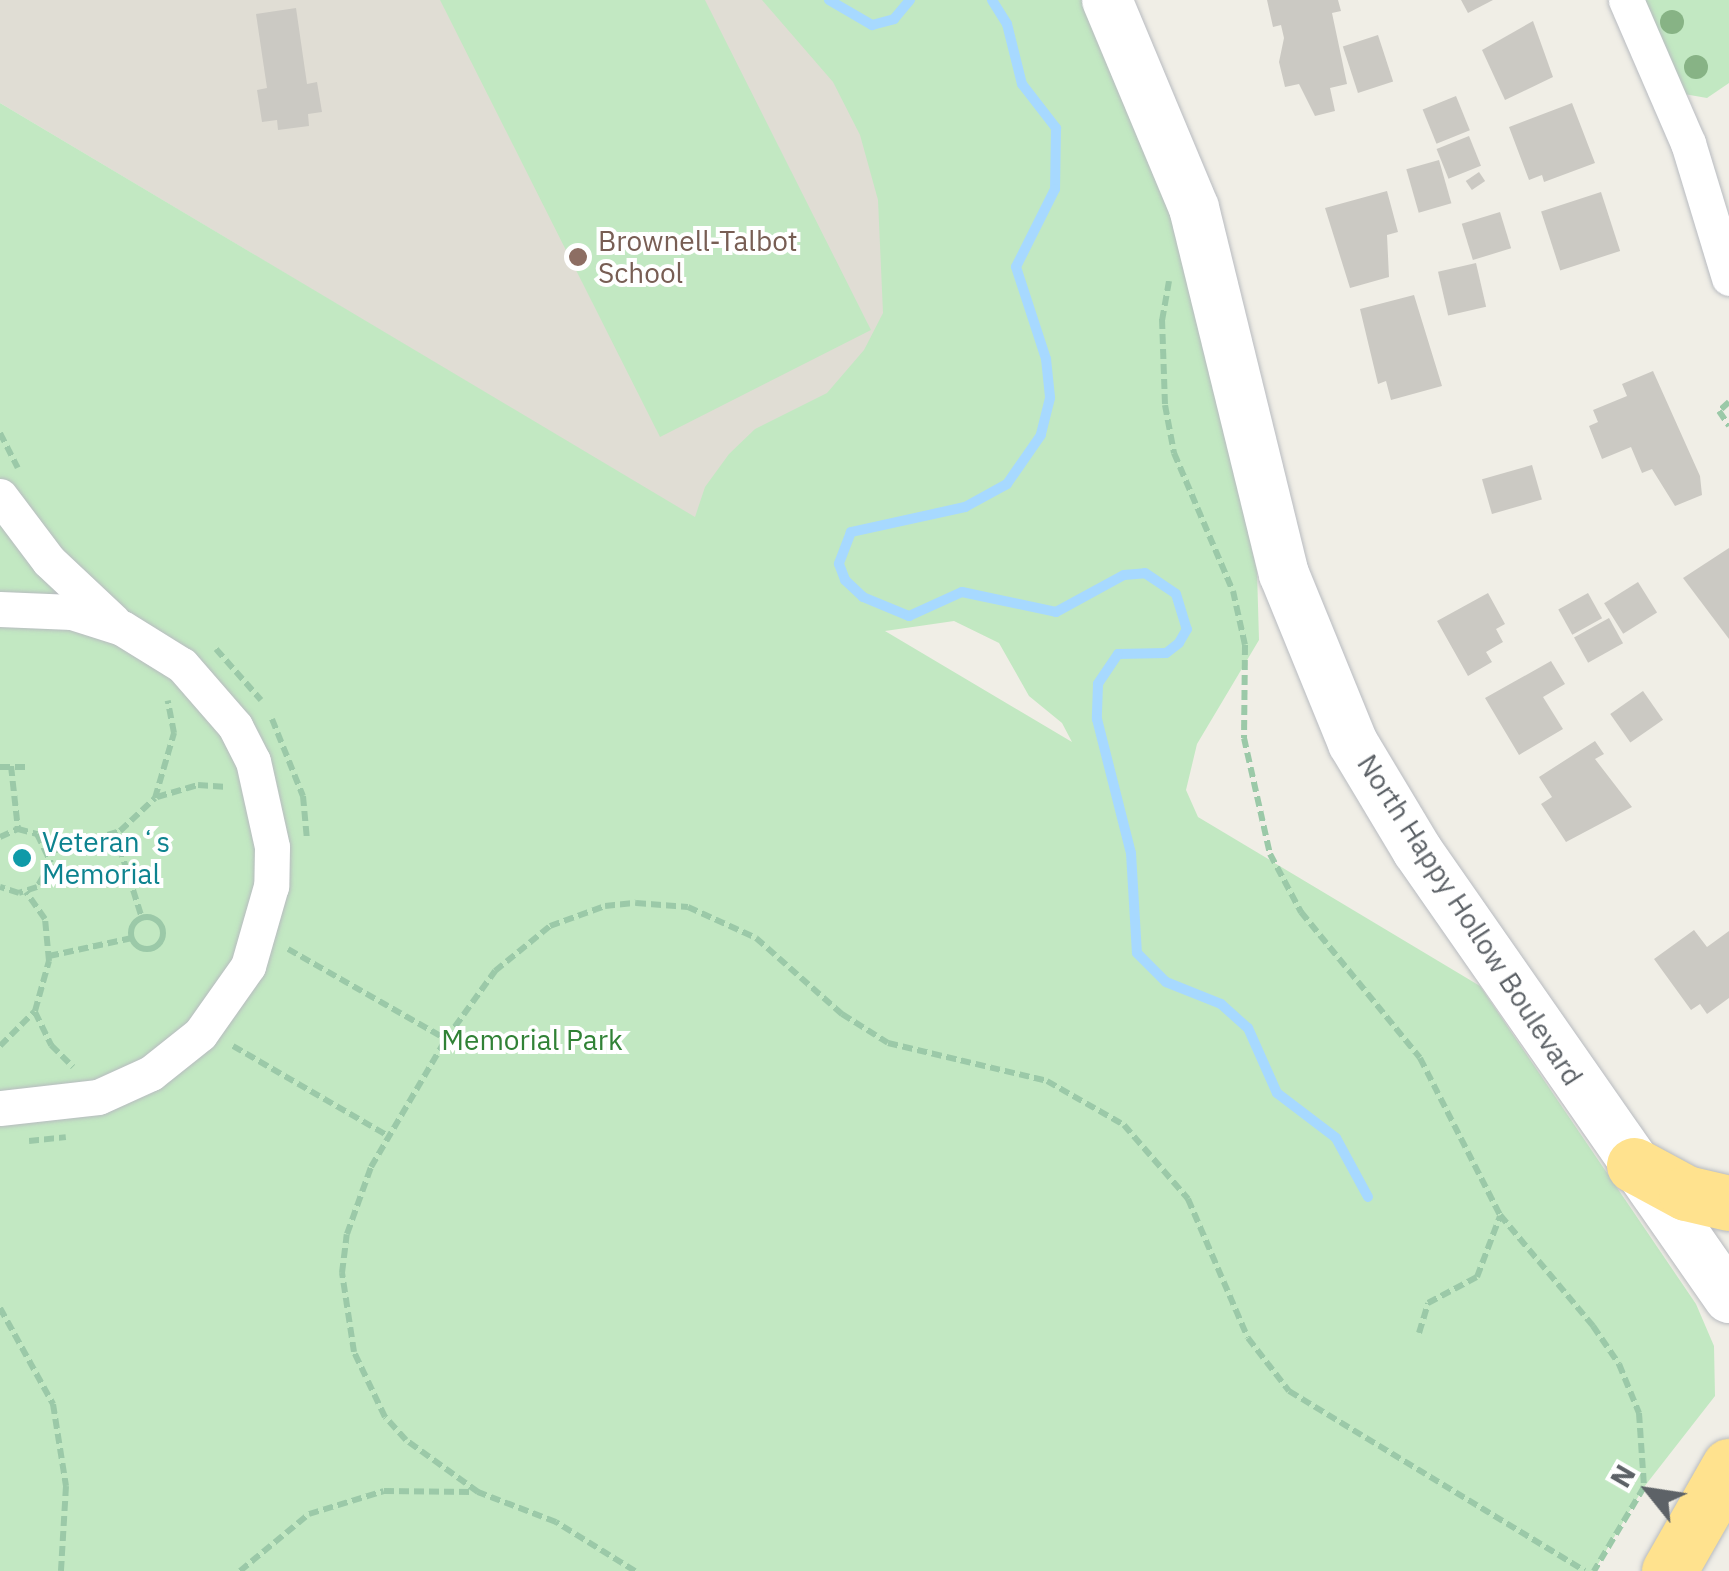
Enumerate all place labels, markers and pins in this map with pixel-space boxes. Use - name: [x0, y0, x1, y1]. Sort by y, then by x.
- place label: Brownell-Talbot School: [598, 224, 798, 290]
- marker: Brownell-Talbot School: [567, 246, 589, 268]
- place label: Veteranʻs Memorial: [42, 825, 170, 891]
- marker: Veteranʻs Memorial: [11, 847, 33, 869]

